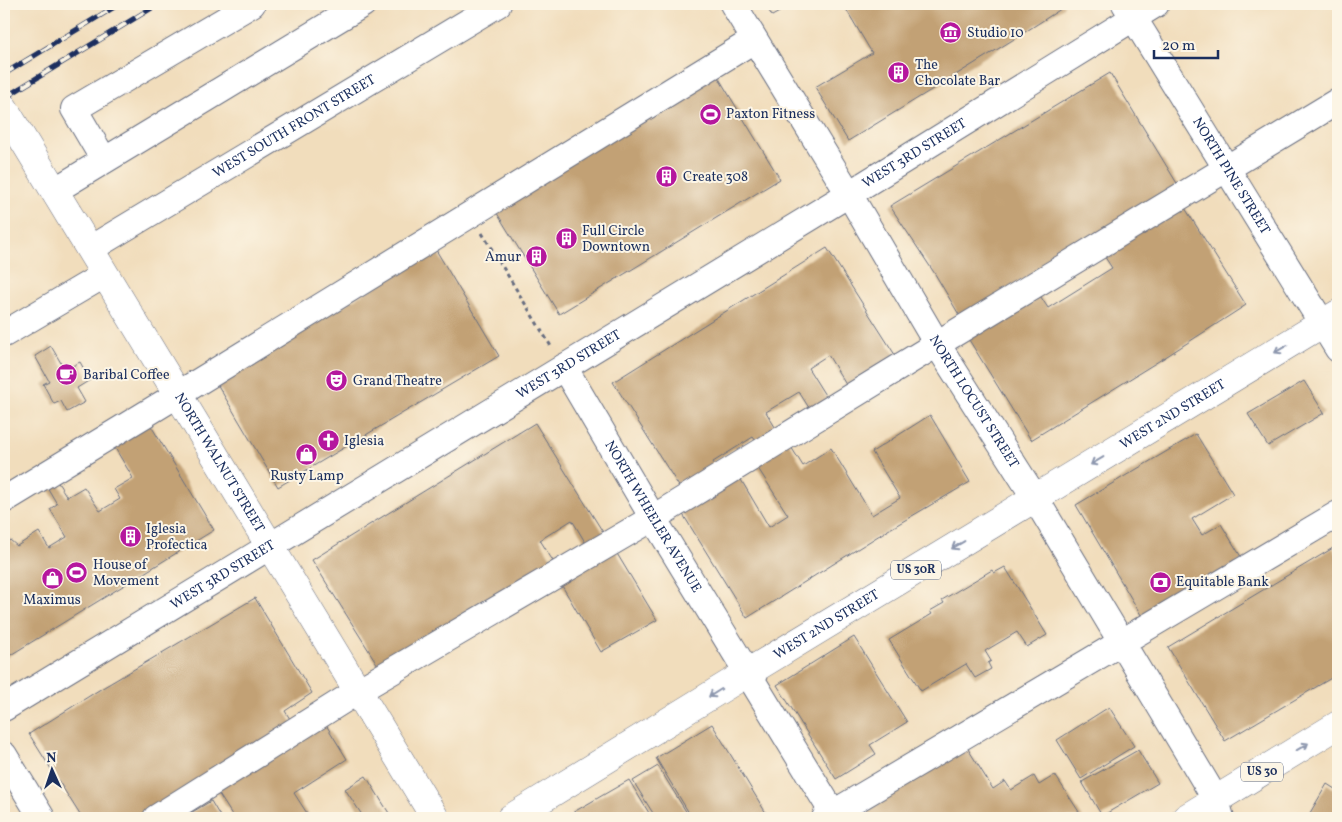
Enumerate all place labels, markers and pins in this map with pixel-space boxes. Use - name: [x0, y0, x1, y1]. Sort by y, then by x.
- museum icon: Studio 10: [939, 21, 963, 45]
- place label: Studio 10: [967, 24, 1024, 43]
- place label: The Chocolate Bar: [915, 56, 1000, 91]
- building icon: The Chocolate Bar: [887, 61, 911, 85]
- sports icon: Paxton Fitness: [698, 102, 722, 126]
- place label: Paxton Fitness: [726, 105, 815, 124]
- building icon: Create 308: [655, 165, 679, 189]
- place label: Create 308: [683, 168, 748, 187]
- place label: Full Circle Downtown: [582, 222, 650, 257]
- building icon: Full Circle Downtown: [554, 227, 578, 251]
- building icon: Amur: [525, 245, 549, 269]
- place label: Amur: [485, 248, 521, 267]
- cafe icon: Baribal Coffee: [55, 363, 79, 387]
- place label: Baribal Coffee: [83, 366, 170, 385]
- theatre icon: Grand Theatre: [325, 369, 349, 393]
- place label: Grand Theatre: [353, 372, 442, 391]
- church icon: Iglesia: [316, 429, 340, 453]
- place label: Iglesia: [344, 432, 384, 451]
- shop icon: Rusty Lamp: [295, 442, 319, 466]
- place label: Rusty Lamp: [270, 467, 344, 486]
- place label: Iglesia Profectica: [146, 520, 208, 555]
- building icon: Iglesia Profectica: [118, 525, 142, 549]
- place label: House of Movement: [93, 556, 159, 591]
- sports icon: House of Movement: [65, 561, 89, 585]
- shop icon: Maximus: [40, 566, 64, 590]
- bank icon: Equitable Bank: [1148, 570, 1172, 594]
- place label: Equitable Bank: [1176, 573, 1269, 592]
- place label: Maximus: [23, 591, 81, 610]

